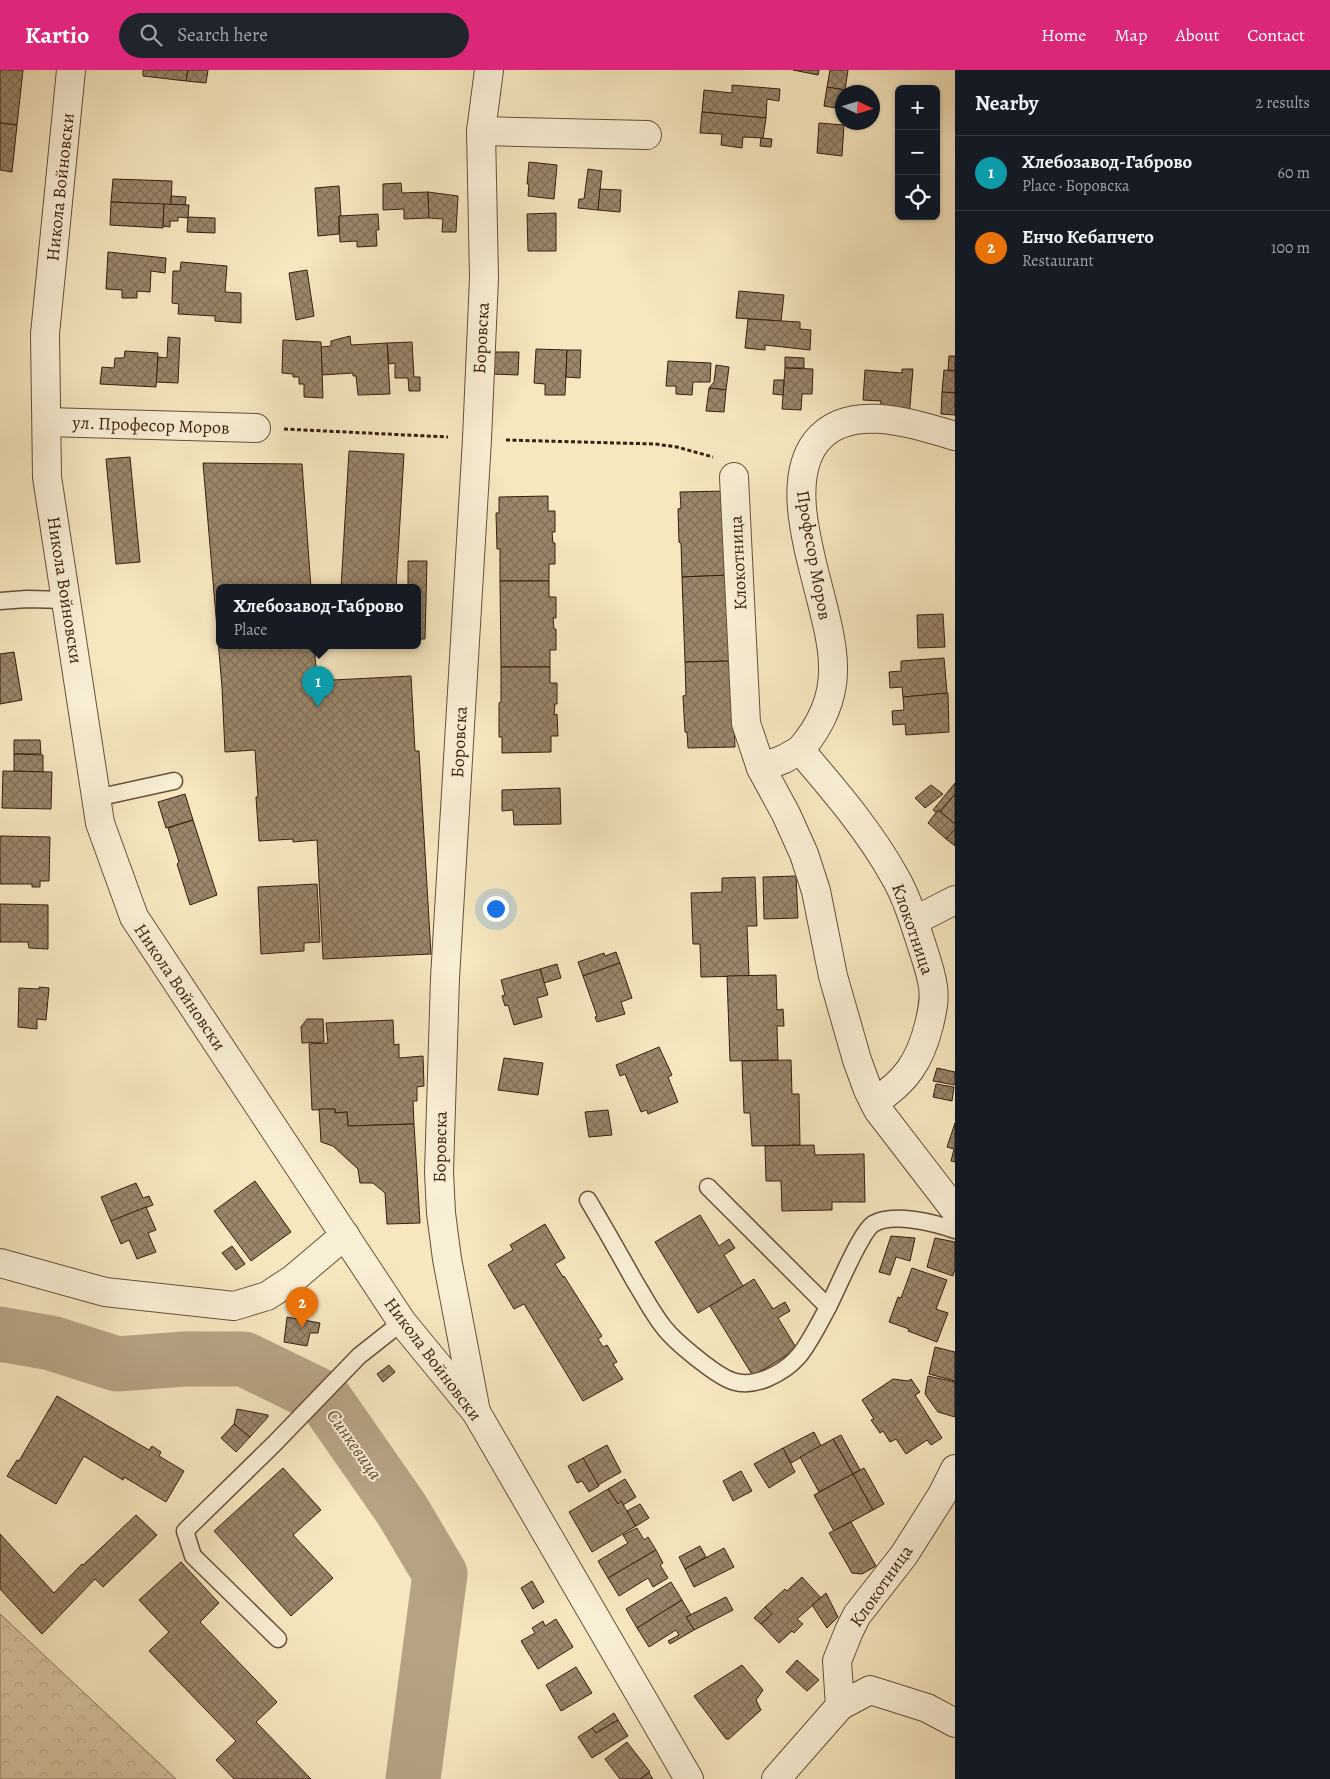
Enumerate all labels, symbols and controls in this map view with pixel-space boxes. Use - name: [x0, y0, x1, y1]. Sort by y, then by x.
- search box: [119, 13, 469, 58]
- text: Kartio: [25, 19, 89, 51]
- icon: search: [137, 21, 165, 49]
- text: Search here: [177, 22, 268, 48]
- text: Home: [1041, 23, 1086, 47]
- text: Map: [1114, 23, 1147, 47]
- text: About: [1175, 23, 1219, 47]
- text: Contact: [1247, 23, 1305, 47]
- north arrow: [835, 85, 880, 130]
- map controls: [895, 85, 940, 220]
- button: +: [895, 85, 940, 130]
- text: Nearby: [975, 89, 1038, 117]
- text: 2 results: [1255, 92, 1310, 114]
- street label: Никола Войновски: [40, 112, 80, 262]
- button: −: [895, 130, 940, 175]
- text: Хлебозавод-Габрово: [1022, 149, 1192, 175]
- text: 1: [988, 162, 994, 184]
- text: 60 m: [1278, 162, 1310, 184]
- button: locate: [895, 175, 940, 220]
- text: Place · Боровска: [1022, 175, 1129, 197]
- text: Енчо Кебапчето: [1022, 224, 1154, 250]
- text: 2: [987, 237, 995, 259]
- text: 100 m: [1271, 237, 1310, 259]
- text: Restaurant: [1022, 250, 1094, 272]
- street label: Боровска: [467, 301, 495, 375]
- street label: ул. Професор Моров: [71, 410, 230, 440]
- street label: Професор Моров: [791, 488, 837, 622]
- street label: Клокотница: [723, 514, 752, 611]
- street label: Никола Войновски: [42, 515, 88, 665]
- popup: [216, 584, 421, 649]
- text: Хлебозавод-Габрово: [233, 593, 404, 619]
- text: Place: [233, 619, 267, 641]
- pin: 1: [302, 666, 334, 707]
- street label: Боровска: [445, 705, 473, 779]
- street label: Клокотница: [886, 880, 940, 978]
- your location: [483, 896, 509, 922]
- street label: Никола Войновски: [128, 919, 232, 1055]
- street label: Боровска: [427, 1110, 453, 1183]
- pin: 2: [286, 1287, 318, 1328]
- street label: Никола Войновски: [379, 1292, 487, 1426]
- water label: Синкевица: [320, 1404, 388, 1485]
- street label: Клокотница: [844, 1540, 918, 1632]

